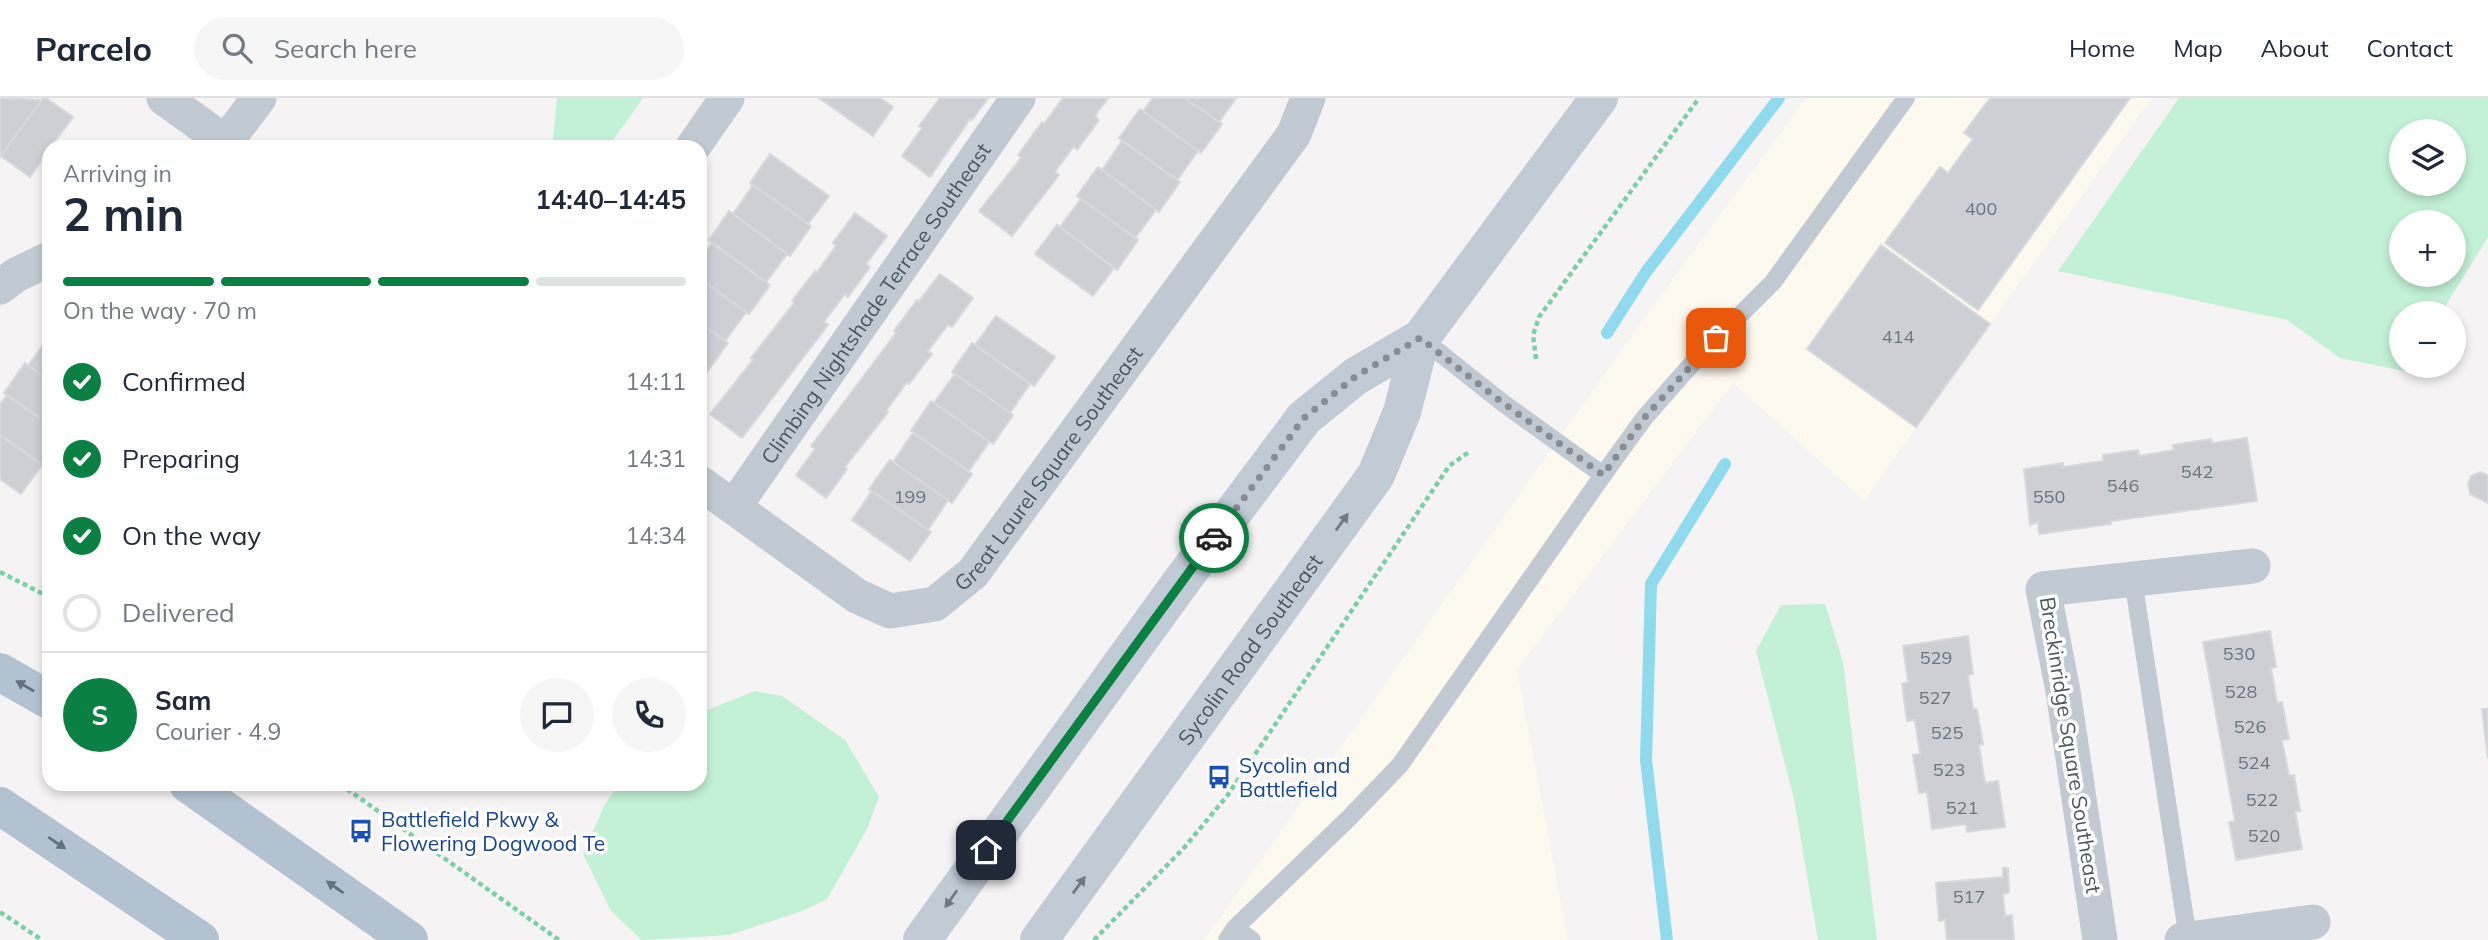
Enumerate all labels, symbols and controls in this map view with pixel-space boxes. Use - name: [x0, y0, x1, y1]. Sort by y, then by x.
- search box: [194, 17, 684, 80]
- text: Parcelo: [35, 28, 152, 69]
- icon: search: [218, 29, 256, 67]
- text: Search here: [274, 32, 417, 65]
- text: Home: [2069, 33, 2135, 63]
- text: Map: [2173, 33, 2223, 63]
- text: About: [2261, 33, 2329, 63]
- text: Contact: [2367, 33, 2453, 63]
- map controls: [2389, 119, 2466, 378]
- button: layers: [2389, 119, 2466, 196]
- street label: Climbing Nightshade Terrace Southeast: [755, 138, 996, 469]
- text: Arriving in: [63, 159, 172, 188]
- text: 14:40–14:45: [535, 183, 686, 216]
- text: 2 min: [63, 185, 184, 243]
- house number: 400: [1965, 197, 1997, 220]
- button: +: [2389, 210, 2466, 287]
- text: On the way · 70 m: [63, 296, 257, 325]
- button: −: [2389, 301, 2466, 378]
- pin: [1686, 308, 1746, 368]
- icon: bag: [1697, 319, 1735, 357]
- house number: 414: [1882, 325, 1914, 348]
- street label: Great Laurel Square Southeast: [949, 341, 1148, 596]
- icon: check: [63, 363, 101, 401]
- text: Confirmed: [122, 365, 246, 398]
- text: 14:11: [626, 367, 686, 396]
- icon: check: [63, 440, 101, 478]
- text: Preparing: [122, 442, 240, 475]
- text: 14:31: [626, 444, 686, 473]
- house number: 542: [2181, 460, 2213, 483]
- house number: 546: [2107, 474, 2139, 497]
- house number: 199: [894, 485, 926, 508]
- house number: 550: [2033, 485, 2065, 508]
- courier: [1179, 503, 1249, 573]
- one-way arrow: [1334, 513, 1348, 531]
- icon: check: [63, 517, 101, 555]
- text: On the way: [122, 519, 261, 552]
- icon: car: [1195, 519, 1233, 557]
- text: 14:34: [626, 521, 686, 550]
- street label: Sycolin Road Southeast: [1172, 549, 1328, 750]
- street label: Breckinridge Square Southeast: [2035, 595, 2107, 895]
- text: Delivered: [122, 596, 235, 629]
- house number: 530: [2223, 642, 2255, 665]
- house number: 529: [1920, 646, 1952, 669]
- button: chat: [520, 678, 594, 752]
- button: phone: [612, 678, 686, 752]
- one-way arrow: [15, 680, 34, 692]
- house number: 528: [2225, 680, 2257, 703]
- text: Sam: [155, 684, 211, 717]
- house number: 527: [1919, 686, 1951, 709]
- text: S: [92, 699, 108, 732]
- house number: 526: [2234, 715, 2266, 738]
- text: Courier · 4.9: [155, 717, 281, 746]
- house number: 525: [1931, 721, 1963, 744]
- house number: 524: [2238, 751, 2270, 774]
- place label: Sycolin and Battlefield: [1239, 752, 1350, 802]
- house number: 523: [1933, 758, 1965, 781]
- bus stop icon: Sycolin and Battlefield: [1205, 763, 1233, 791]
- house number: 522: [2246, 788, 2278, 811]
- house number: 521: [1946, 796, 1978, 819]
- place label: Battlefield Pkwy & Flowering Dogwood Te: [381, 806, 605, 856]
- bus stop icon: Battlefield Pkwy & Flowering Dogwood Te: [347, 817, 375, 845]
- pin: [956, 820, 1016, 880]
- house number: 520: [2248, 824, 2280, 847]
- icon: home: [967, 831, 1005, 869]
- one-way arrow: [48, 836, 67, 849]
- one-way arrow: [1072, 876, 1086, 894]
- one-way arrow: [326, 880, 344, 894]
- house number: 517: [1953, 885, 1985, 908]
- one-way arrow: [944, 890, 958, 908]

